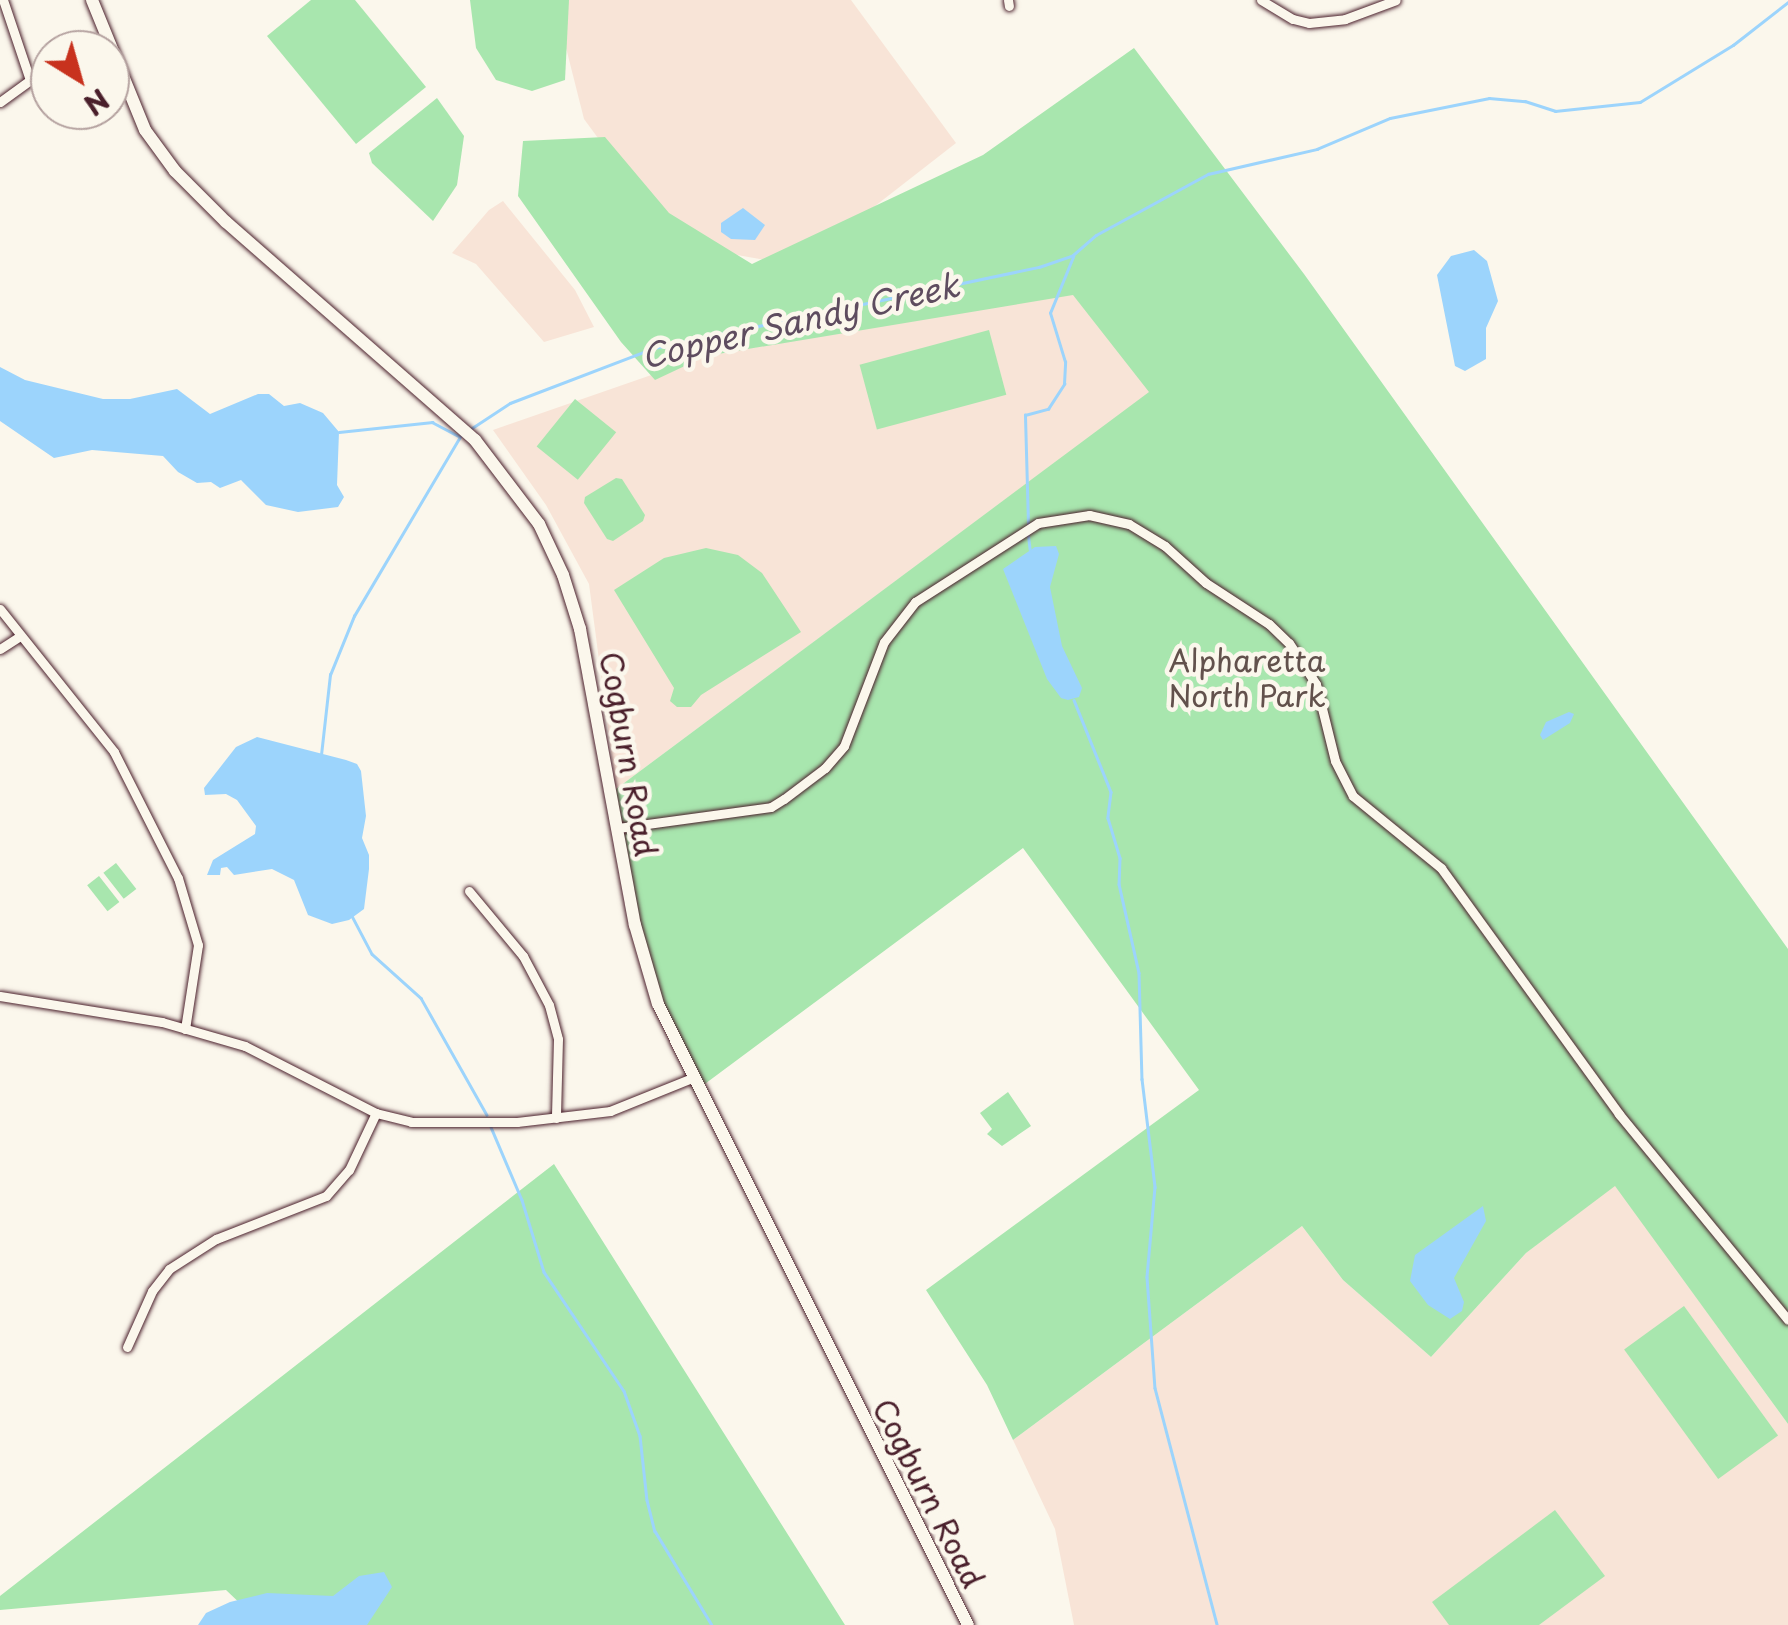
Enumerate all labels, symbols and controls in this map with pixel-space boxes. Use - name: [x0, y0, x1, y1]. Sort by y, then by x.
- north arrow: [30, 30, 130, 130]
- text: N: [75, 79, 119, 127]
- water label: Copper Sandy Creek: [638, 265, 962, 375]
- park label: Alpharetta North Park: [1167, 642, 1327, 712]
- street label: Cogburn Road: [593, 650, 665, 858]
- street label: Cogburn Road: [866, 1393, 992, 1593]

